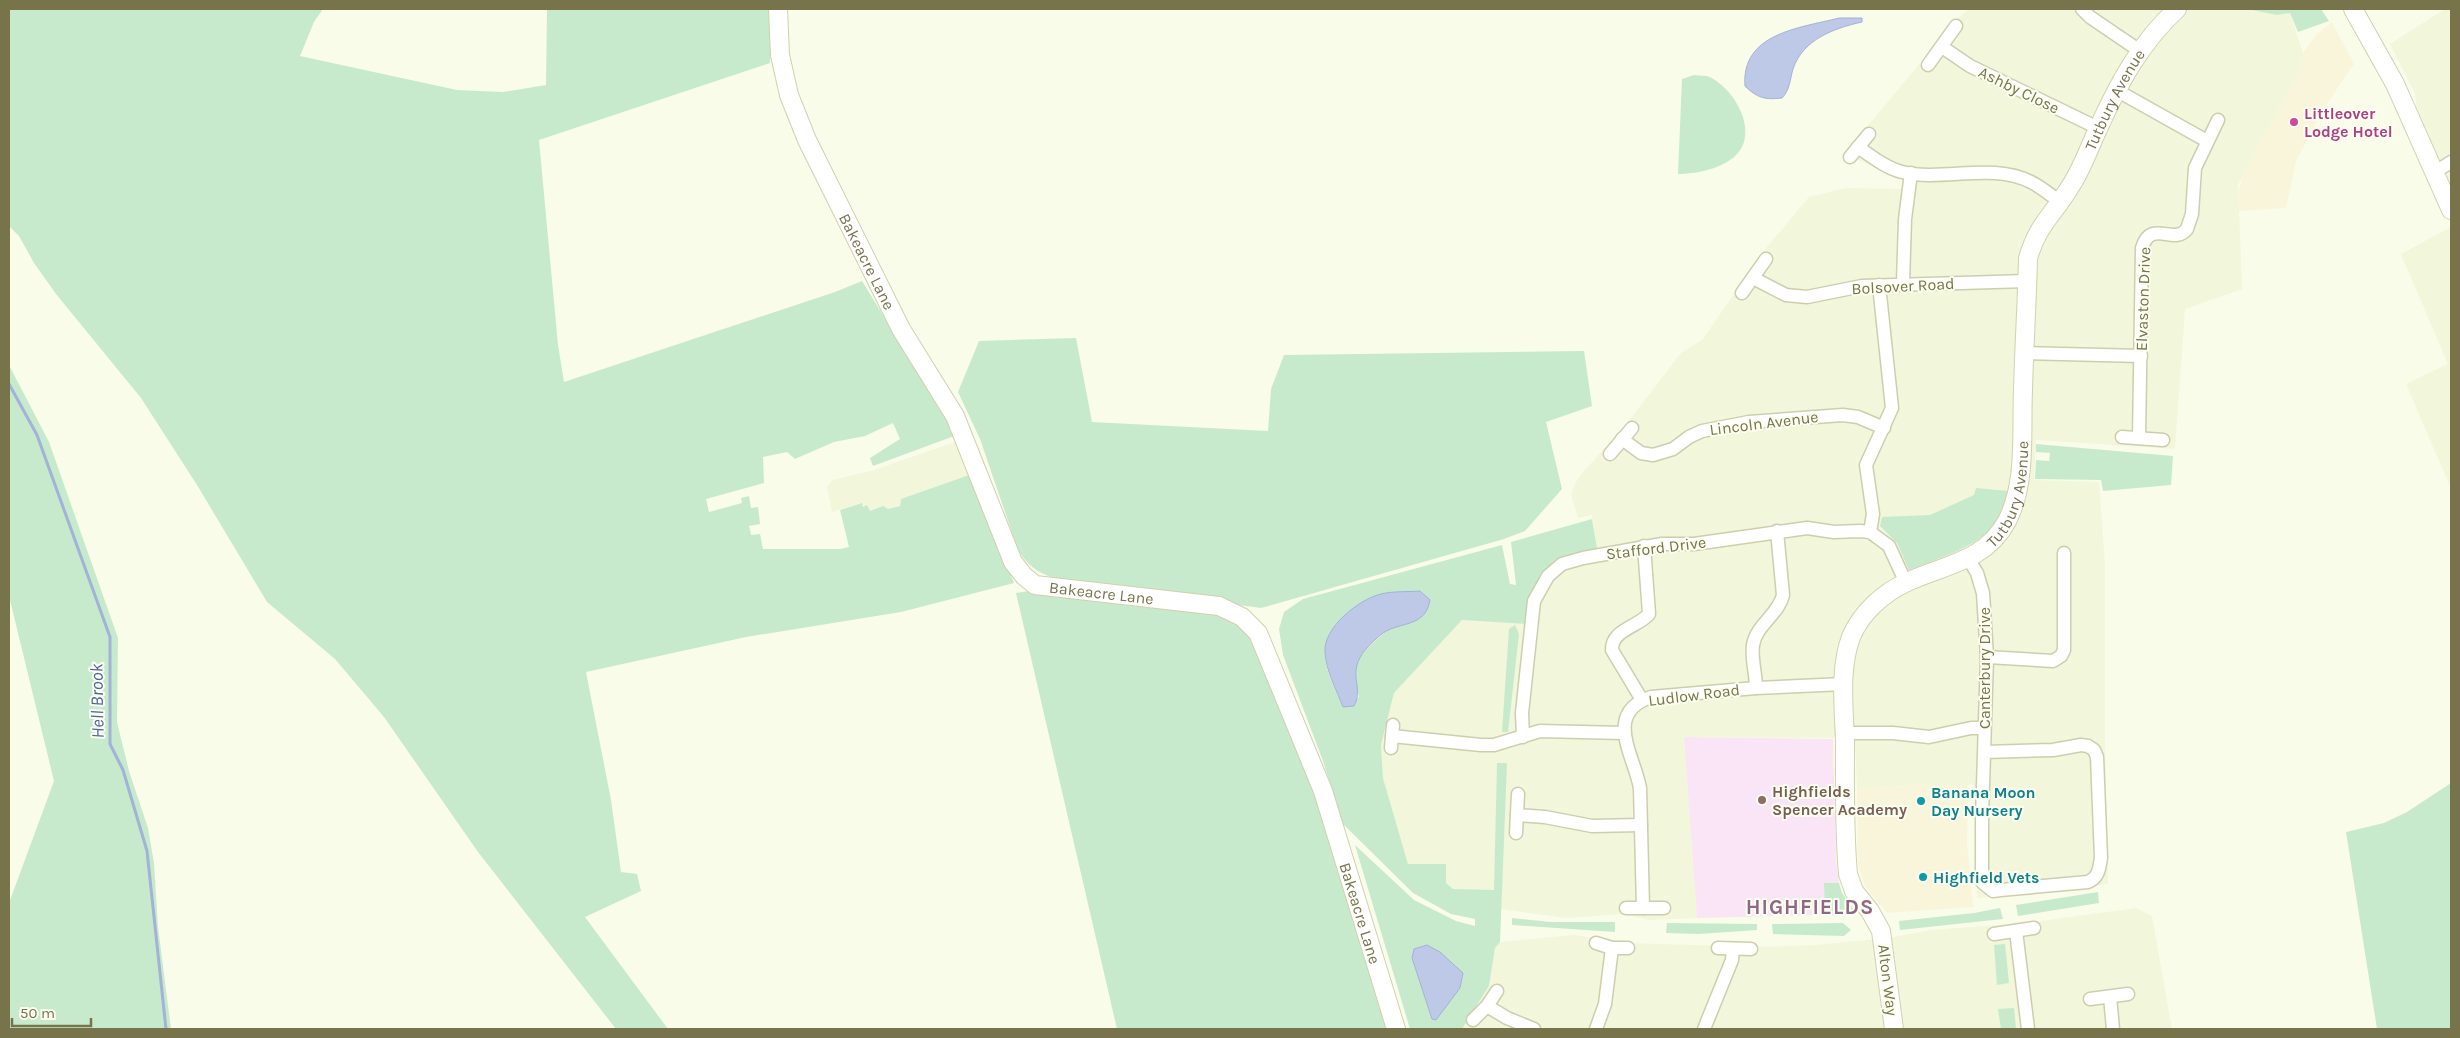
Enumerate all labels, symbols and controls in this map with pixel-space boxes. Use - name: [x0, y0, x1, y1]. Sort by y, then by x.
- street label: Tutbury Avenue: [2080, 45, 2149, 153]
- street label: Ashby Close: [1975, 62, 2063, 118]
- place label: Littleover Lodge Hotel: [2304, 104, 2393, 141]
- marker: Littleover Lodge Hotel: [2288, 116, 2300, 128]
- street label: Bakeacre Lane: [835, 210, 899, 313]
- street label: Elvaston Drive: [2132, 247, 2154, 351]
- street label: Bolsover Road: [1851, 274, 1955, 298]
- street label: Lincoln Avenue: [1709, 407, 1819, 439]
- street label: Tutbury Avenue: [1982, 441, 2032, 551]
- street label: Stafford Drive: [1605, 532, 1707, 564]
- street label: Bakeacre Lane: [1048, 577, 1155, 608]
- street label: Canterbury Drive: [1975, 607, 1994, 729]
- water label: Hell Brook: [85, 662, 109, 739]
- street label: Ludlow Road: [1647, 680, 1741, 710]
- place label: Highfields Spencer Academy: [1772, 782, 1907, 819]
- place label: Banana Moon Day Nursery: [1931, 783, 2036, 820]
- marker: Highfields Spencer Academy: [1756, 794, 1768, 806]
- marker: Banana Moon Day Nursery: [1915, 795, 1927, 807]
- street label: Bakeacre Lane: [1336, 860, 1385, 966]
- place label: Highfield Vets: [1933, 868, 2039, 887]
- marker: Highfield Vets: [1917, 871, 1929, 883]
- district label: HIGHFIELDS: [1746, 895, 1874, 919]
- street label: Alton Way: [1874, 943, 1902, 1017]
- scale bar: [12, 996, 91, 1028]
- text: 50 m: [20, 1004, 55, 1022]

